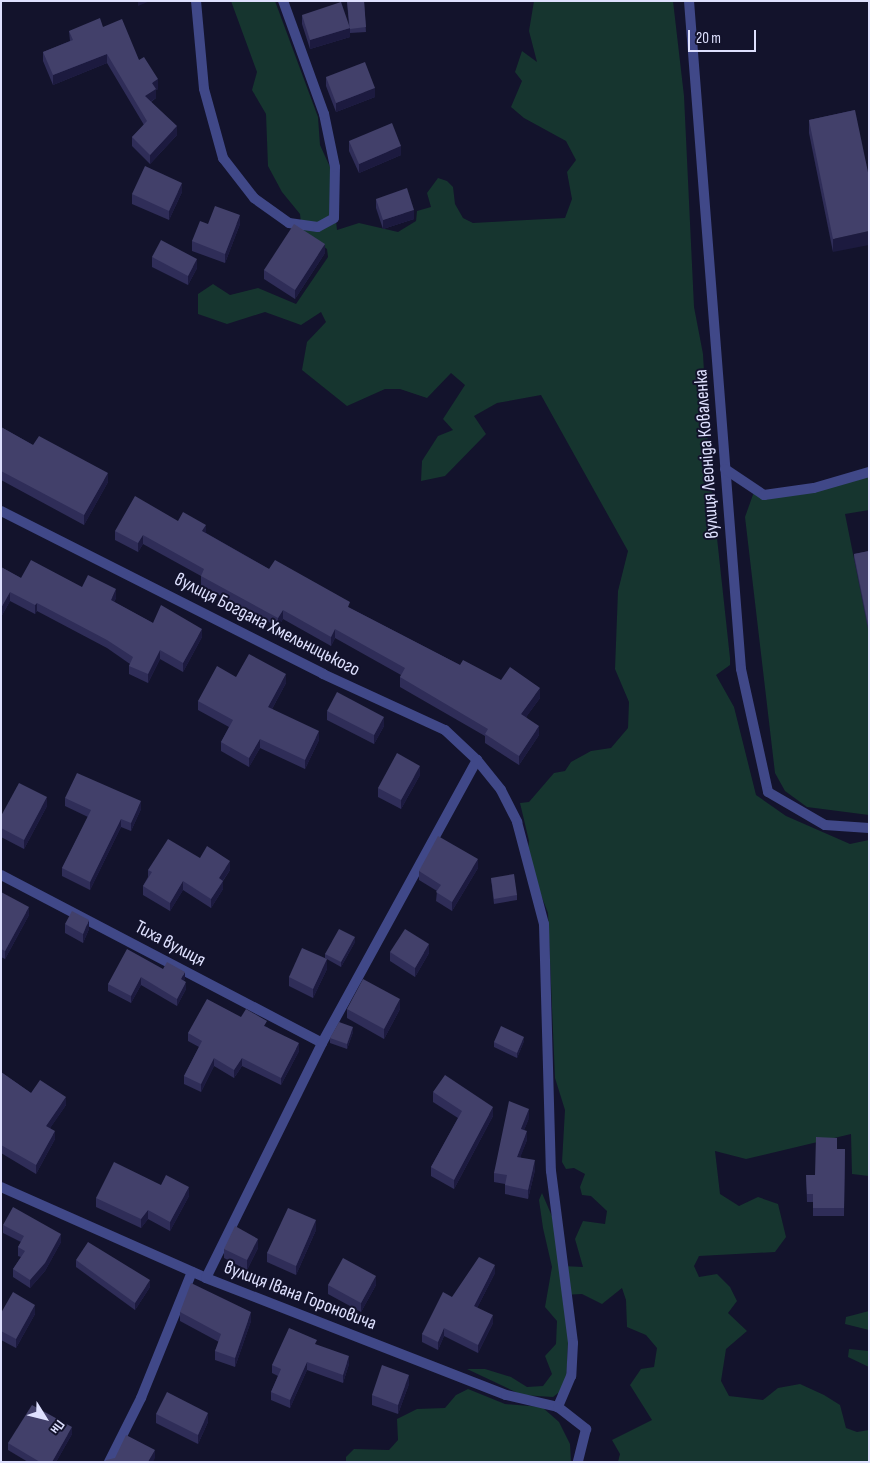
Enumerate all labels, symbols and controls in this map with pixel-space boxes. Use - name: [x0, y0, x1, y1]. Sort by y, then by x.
- scale bar: [690, 20, 758, 52]
- text: 20 m: [696, 29, 721, 48]
- street label: вулиця Леоніда Коваленка: [690, 369, 724, 539]
- street label: вулиця Богдана Хмельницького: [171, 568, 363, 682]
- street label: Тиха вулиця: [131, 916, 209, 972]
- street label: вулиця Івана Гороновича: [221, 1256, 379, 1336]
- north arrow: [20, 1393, 70, 1443]
- text: Пн: [47, 1417, 68, 1438]

